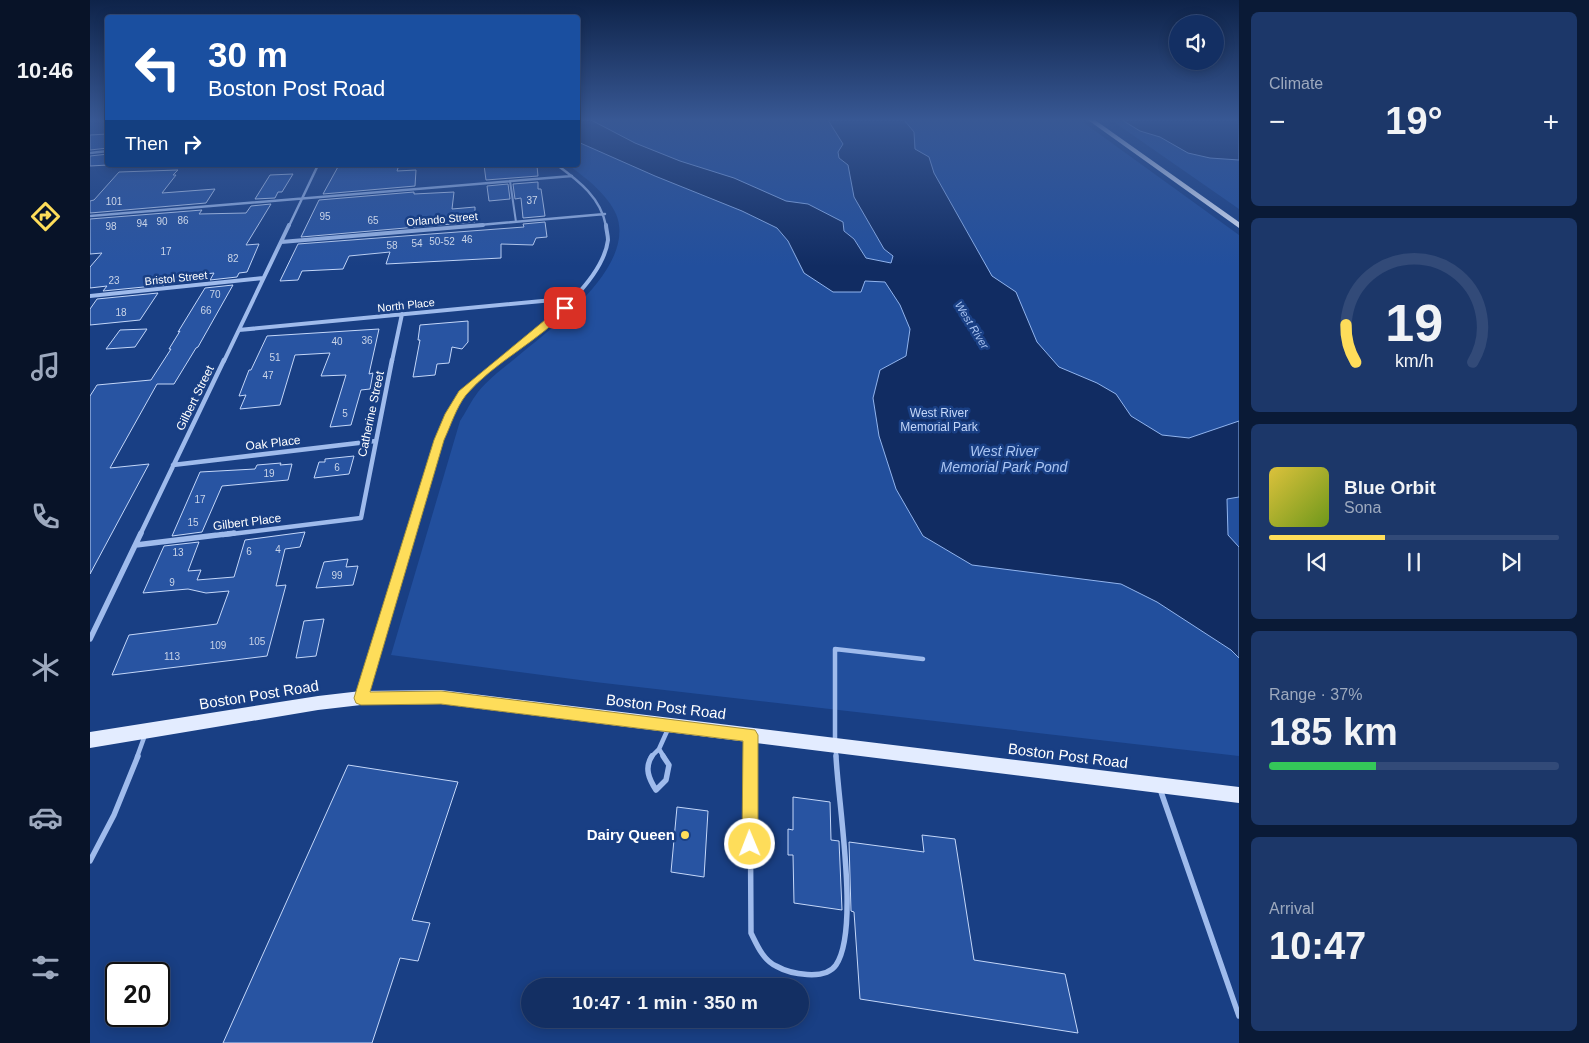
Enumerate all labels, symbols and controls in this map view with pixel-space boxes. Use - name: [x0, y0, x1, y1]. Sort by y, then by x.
- map controls: [1169, 15, 1224, 70]
- button: sound: [1169, 15, 1224, 70]
- icon: left: [125, 35, 190, 100]
- text: 30 m: [208, 35, 288, 74]
- text: 10:46: [17, 58, 73, 83]
- text: Climate: [1269, 75, 1323, 92]
- text: Boston Post Road: [208, 76, 385, 101]
- text: 19°: [1385, 100, 1443, 142]
- text: −: [1269, 106, 1285, 137]
- text: +: [1543, 106, 1559, 137]
- icon: right: [178, 130, 206, 158]
- text: Then: [125, 133, 168, 154]
- house number: 37: [526, 195, 538, 206]
- house number: 101: [106, 196, 123, 207]
- icon: directions: [28, 199, 63, 234]
- street label: Orlando Street: [406, 210, 478, 228]
- house number: 95: [319, 211, 331, 222]
- house number: 86: [177, 215, 189, 226]
- house number: 65: [367, 215, 379, 226]
- house number: 90: [156, 216, 168, 227]
- house number: 94: [136, 218, 148, 229]
- house number: 98: [105, 221, 117, 232]
- house number: 46: [461, 234, 473, 245]
- house number: 50-52: [429, 236, 455, 247]
- house number: 54: [411, 238, 423, 249]
- house number: 58: [386, 240, 398, 251]
- house number: 17: [160, 246, 172, 257]
- house number: 82: [227, 253, 239, 264]
- street label: Bristol Street: [144, 269, 208, 287]
- house number: 23: [108, 275, 120, 286]
- pin: [544, 287, 586, 329]
- house number: 70: [209, 289, 221, 300]
- icon: arrive: [551, 294, 579, 322]
- text: 19: [1385, 294, 1443, 352]
- street label: North Place: [377, 296, 435, 314]
- water label: West River: [953, 299, 992, 352]
- house number: 66: [200, 305, 212, 316]
- house number: 18: [115, 307, 127, 318]
- house number: 36: [361, 335, 373, 346]
- house number: 40: [331, 336, 343, 347]
- icon: music: [28, 349, 63, 384]
- text: km/h: [1395, 351, 1433, 371]
- house number: 51: [269, 352, 281, 363]
- street label: Gilbert Street: [173, 363, 217, 433]
- street label: Catherine Street: [355, 369, 387, 458]
- house number: 47: [262, 370, 274, 381]
- park label: West River Memorial Park: [900, 406, 979, 434]
- house number: 5: [342, 408, 348, 419]
- street label: Oak Place: [245, 433, 302, 453]
- water label: West River Memorial Park Pond: [941, 443, 1069, 475]
- house number: 6: [334, 462, 340, 473]
- house number: 19: [263, 468, 275, 479]
- text: Blue Orbit: [1344, 477, 1436, 498]
- house number: 17: [194, 494, 206, 505]
- icon: phone: [28, 499, 63, 534]
- text: Sona: [1344, 499, 1381, 516]
- street label: Gilbert Place: [212, 511, 282, 533]
- house number: 15: [187, 517, 199, 528]
- house number: 4: [275, 544, 281, 555]
- house number: 6: [246, 546, 252, 557]
- house number: 13: [172, 547, 184, 558]
- icon: previous: [1303, 548, 1331, 576]
- icon: pause: [1400, 548, 1428, 576]
- icon: next: [1497, 548, 1525, 576]
- house number: 99: [331, 570, 343, 581]
- house number: 9: [169, 577, 175, 588]
- house number: 105: [249, 636, 266, 647]
- house number: 109: [210, 640, 227, 651]
- icon: climate: [28, 650, 63, 685]
- house number: 113: [164, 651, 180, 662]
- street label: Boston Post Road: [198, 677, 320, 712]
- text: Range · 37%: [1269, 686, 1362, 703]
- street label: Boston Post Road: [605, 691, 727, 722]
- text: 185 km: [1269, 711, 1398, 753]
- street label: Boston Post Road: [1007, 740, 1129, 771]
- icon: car: [28, 800, 63, 835]
- position arrow: [723, 817, 775, 869]
- place label: Dairy Queen: [587, 826, 675, 843]
- marker: Dairy Queen: [679, 829, 691, 841]
- text: Arrival: [1269, 900, 1314, 917]
- text: 10:47: [1269, 925, 1366, 967]
- icon: filters: [28, 950, 63, 985]
- speed limit sign: 20: [105, 962, 170, 1027]
- text: 10:47 · 1 min · 350 m: [572, 992, 758, 1013]

